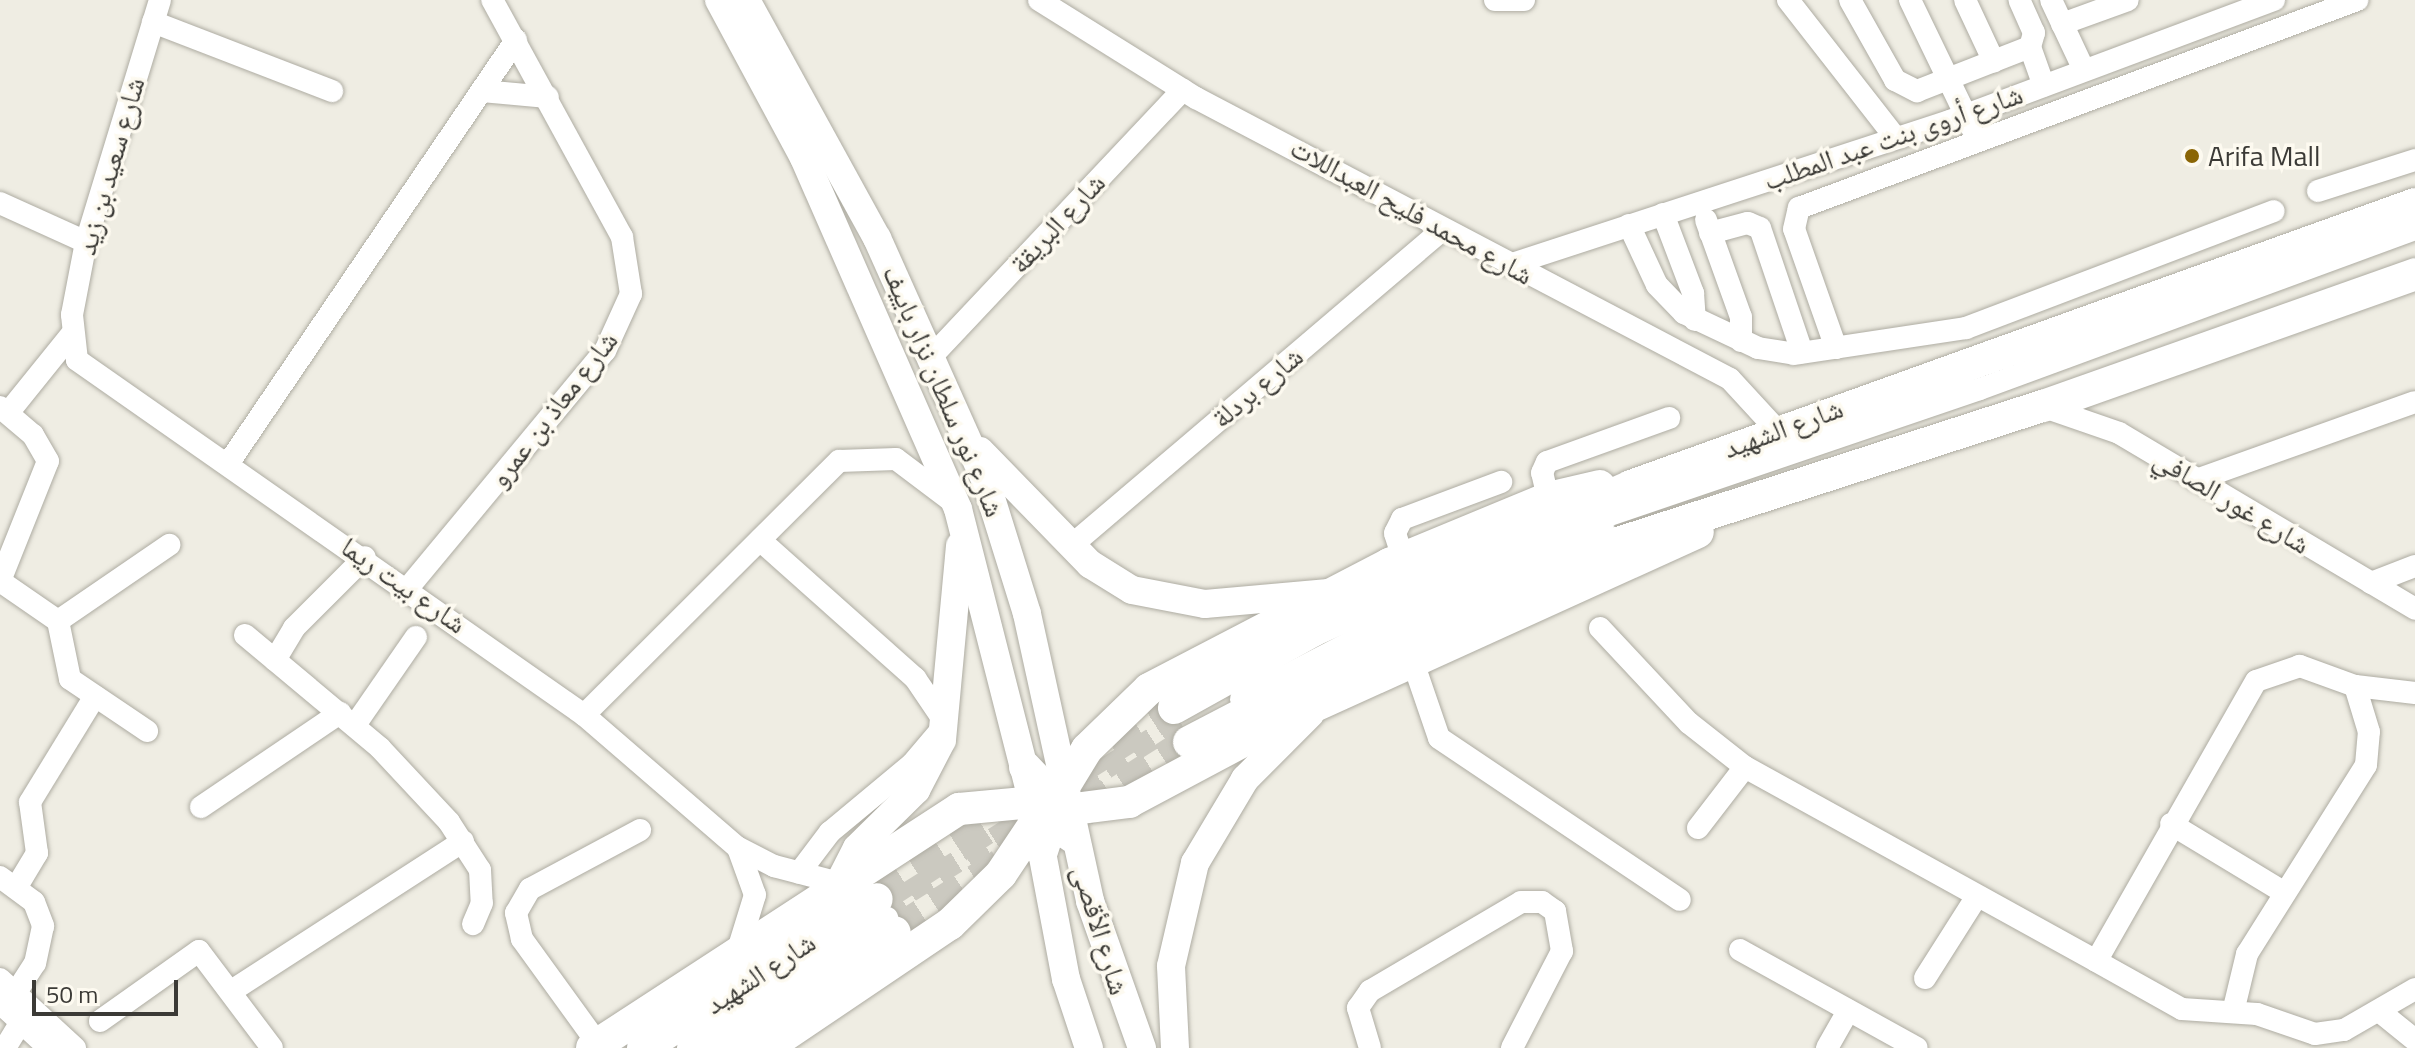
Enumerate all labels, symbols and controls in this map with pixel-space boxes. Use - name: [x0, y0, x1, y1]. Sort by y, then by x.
- street label: شارع سعيد بن زيد: [69, 73, 151, 259]
- street label: شارع أروى بنت عبد المطلب: [1759, 77, 2027, 197]
- street label: شارع محمد فليح العبداللات: [1285, 130, 1539, 292]
- place label: Arifa Mall: [2208, 139, 2320, 173]
- marker: Arifa Mall: [2183, 147, 2201, 165]
- street label: شارع البريقة: [1002, 166, 1112, 280]
- street label: شارع نور سلطان نزار باييف: [876, 260, 1012, 522]
- street label: شارع معاذ بن عمرو: [482, 324, 624, 494]
- street label: شارع بردلة: [1205, 339, 1309, 435]
- street label: شارع الشهيد: [1719, 391, 1847, 465]
- street label: شارع غور الصافي: [2148, 441, 2316, 561]
- street label: شارع بيت ريما: [335, 530, 473, 640]
- street label: شارع الأقصى: [1065, 861, 1137, 999]
- street label: شارع الشهيد: [699, 925, 821, 1021]
- scale bar: [36, 964, 182, 1014]
- text: 50 m: [46, 976, 98, 1012]

